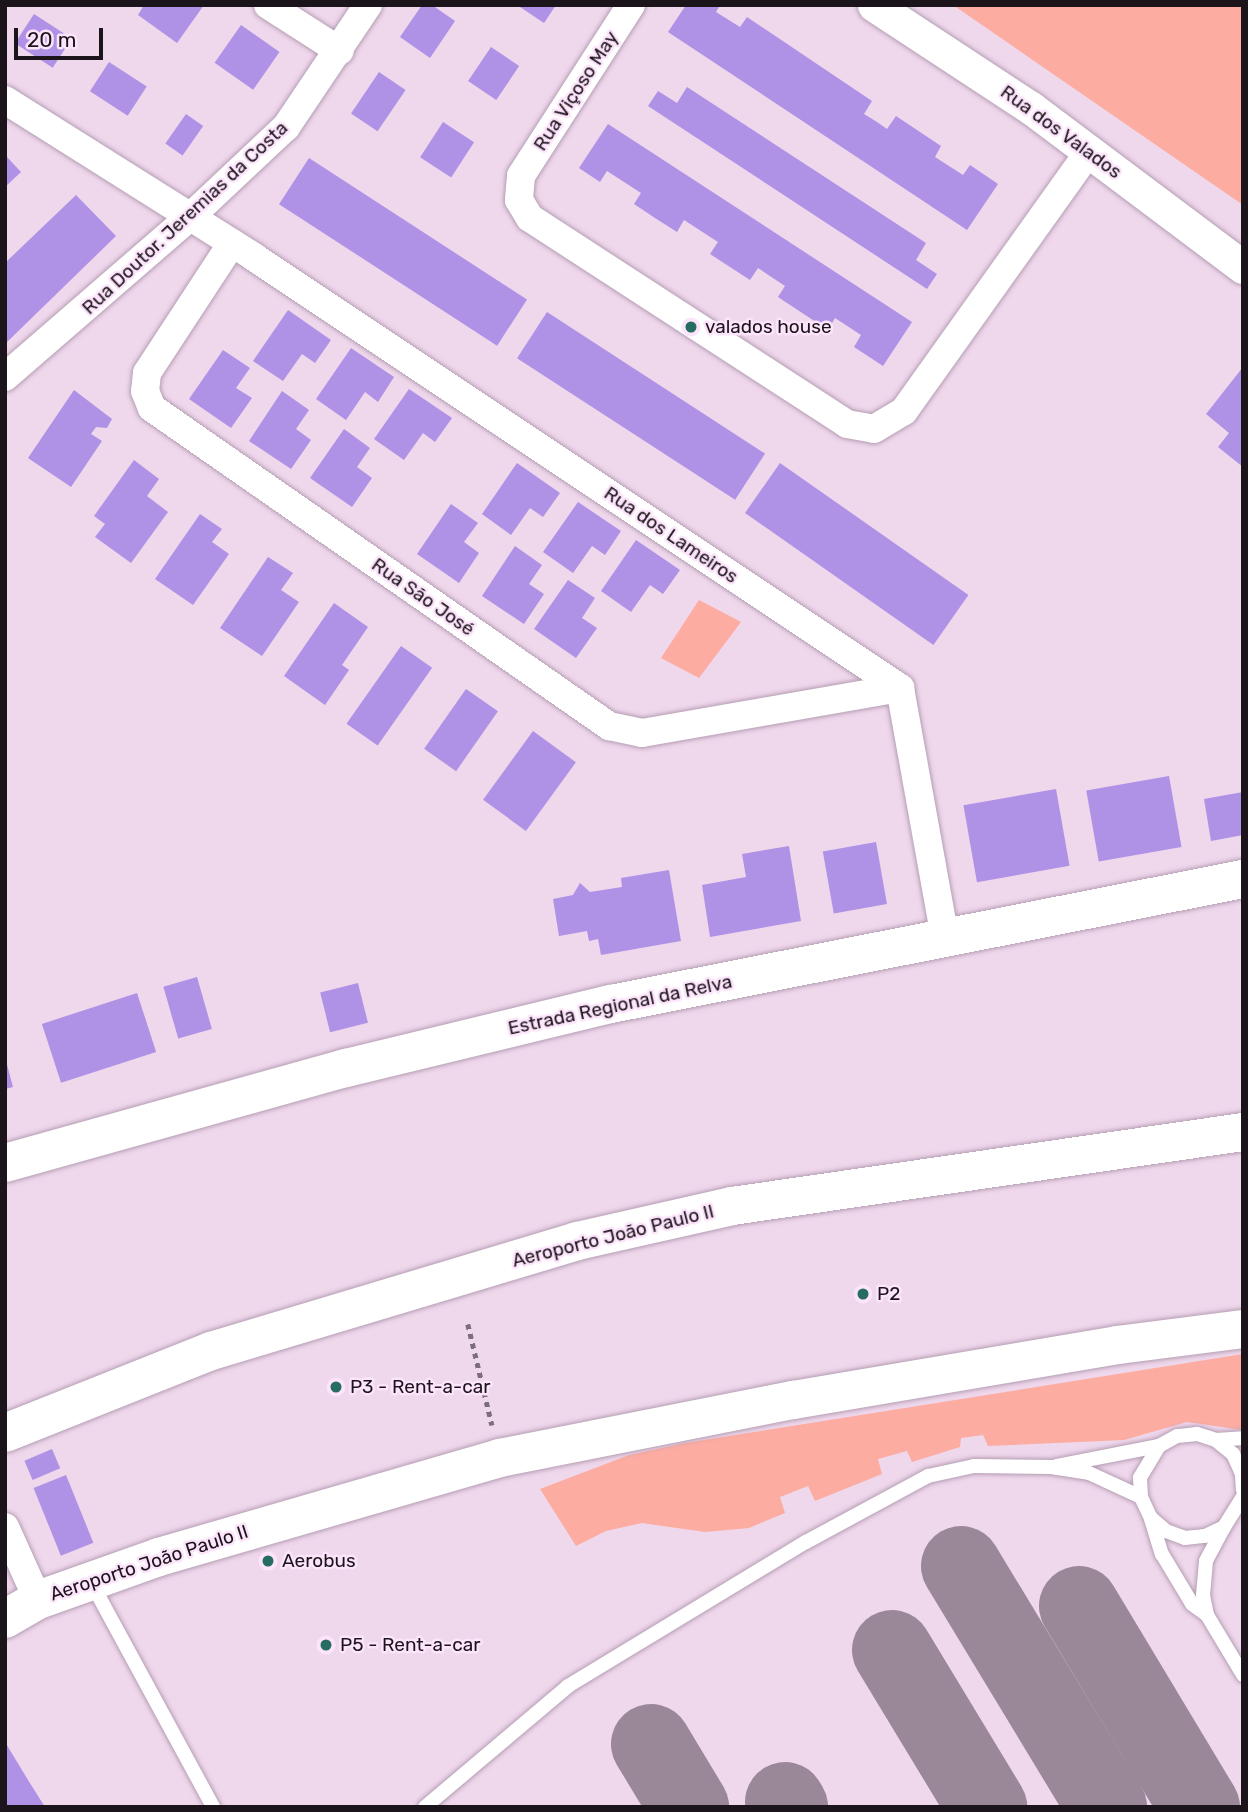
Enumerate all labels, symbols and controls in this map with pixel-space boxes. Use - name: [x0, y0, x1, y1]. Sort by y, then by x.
- scale bar: [18, 14, 107, 58]
- text: 20 m: [27, 27, 76, 52]
- street label: Rua Viçoso May: [529, 27, 623, 155]
- street label: Rua dos Valados: [996, 80, 1126, 184]
- street label: Rua Doutor. Jeremias da Costa: [77, 117, 293, 319]
- place label: valados house: [705, 316, 832, 338]
- marker: valados house: [683, 319, 699, 335]
- street label: Rua dos Lameiros: [600, 482, 742, 588]
- street label: Rua São José: [367, 553, 479, 641]
- street label: Estrada Regional da Relva: [506, 970, 734, 1040]
- street label: Aeroporto João Paulo II: [510, 1200, 716, 1272]
- place label: P2: [877, 1283, 900, 1305]
- marker: P2: [855, 1286, 871, 1302]
- place label: P3 - Rent-a-car: [350, 1376, 490, 1398]
- marker: P3 - Rent-a-car: [328, 1379, 344, 1395]
- street label: Aeroporto João Paulo II: [47, 1520, 251, 1606]
- place label: Aerobus: [282, 1550, 356, 1572]
- marker: Aerobus: [260, 1553, 276, 1569]
- place label: P5 - Rent-a-car: [340, 1634, 480, 1656]
- marker: P5 - Rent-a-car: [318, 1637, 334, 1653]

